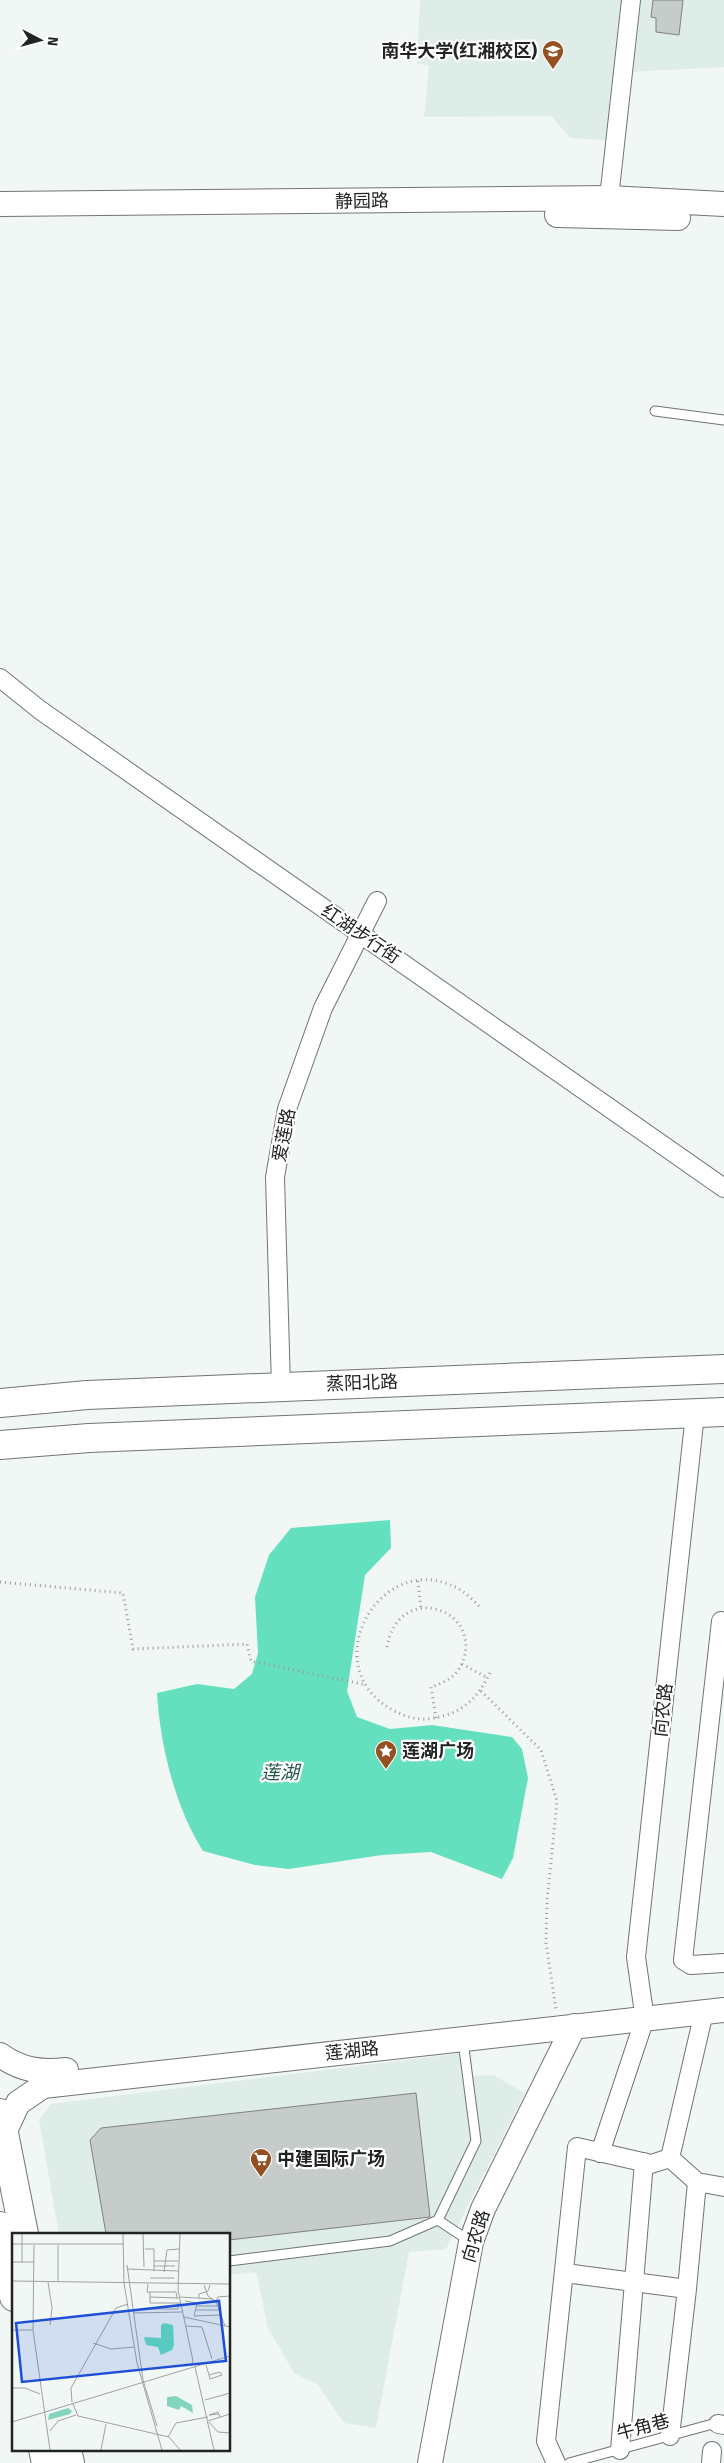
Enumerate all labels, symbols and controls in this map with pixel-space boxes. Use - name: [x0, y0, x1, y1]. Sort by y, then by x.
- north arrow: [15, 15, 65, 65]
- text: N: [43, 36, 61, 47]
- school or university icon: 南华大学(红湘校区): [541, 39, 565, 70]
- place label: 南华大学(红湘校区): [381, 40, 537, 62]
- street label: 静园路: [335, 190, 389, 212]
- street label: 红湖步行街: [318, 900, 404, 968]
- street label: 爱莲路: [268, 1106, 300, 1164]
- street label: 蒸阳北路: [326, 1371, 398, 1395]
- street label: 向农路: [649, 1682, 677, 1738]
- place icon: 莲湖广场: [374, 1739, 398, 1770]
- place label: 莲湖广场: [402, 1740, 474, 1762]
- water label: 莲湖: [261, 1761, 302, 1784]
- street label: 莲湖路: [324, 2037, 380, 2065]
- supermarket icon: 中建国际广场: [249, 2147, 273, 2178]
- place label: 中建国际广场: [277, 2148, 385, 2170]
- street label: 向农路: [458, 2207, 494, 2265]
- inset map: [12, 2233, 230, 2450]
- street label: 牛角巷: [614, 2409, 672, 2445]

